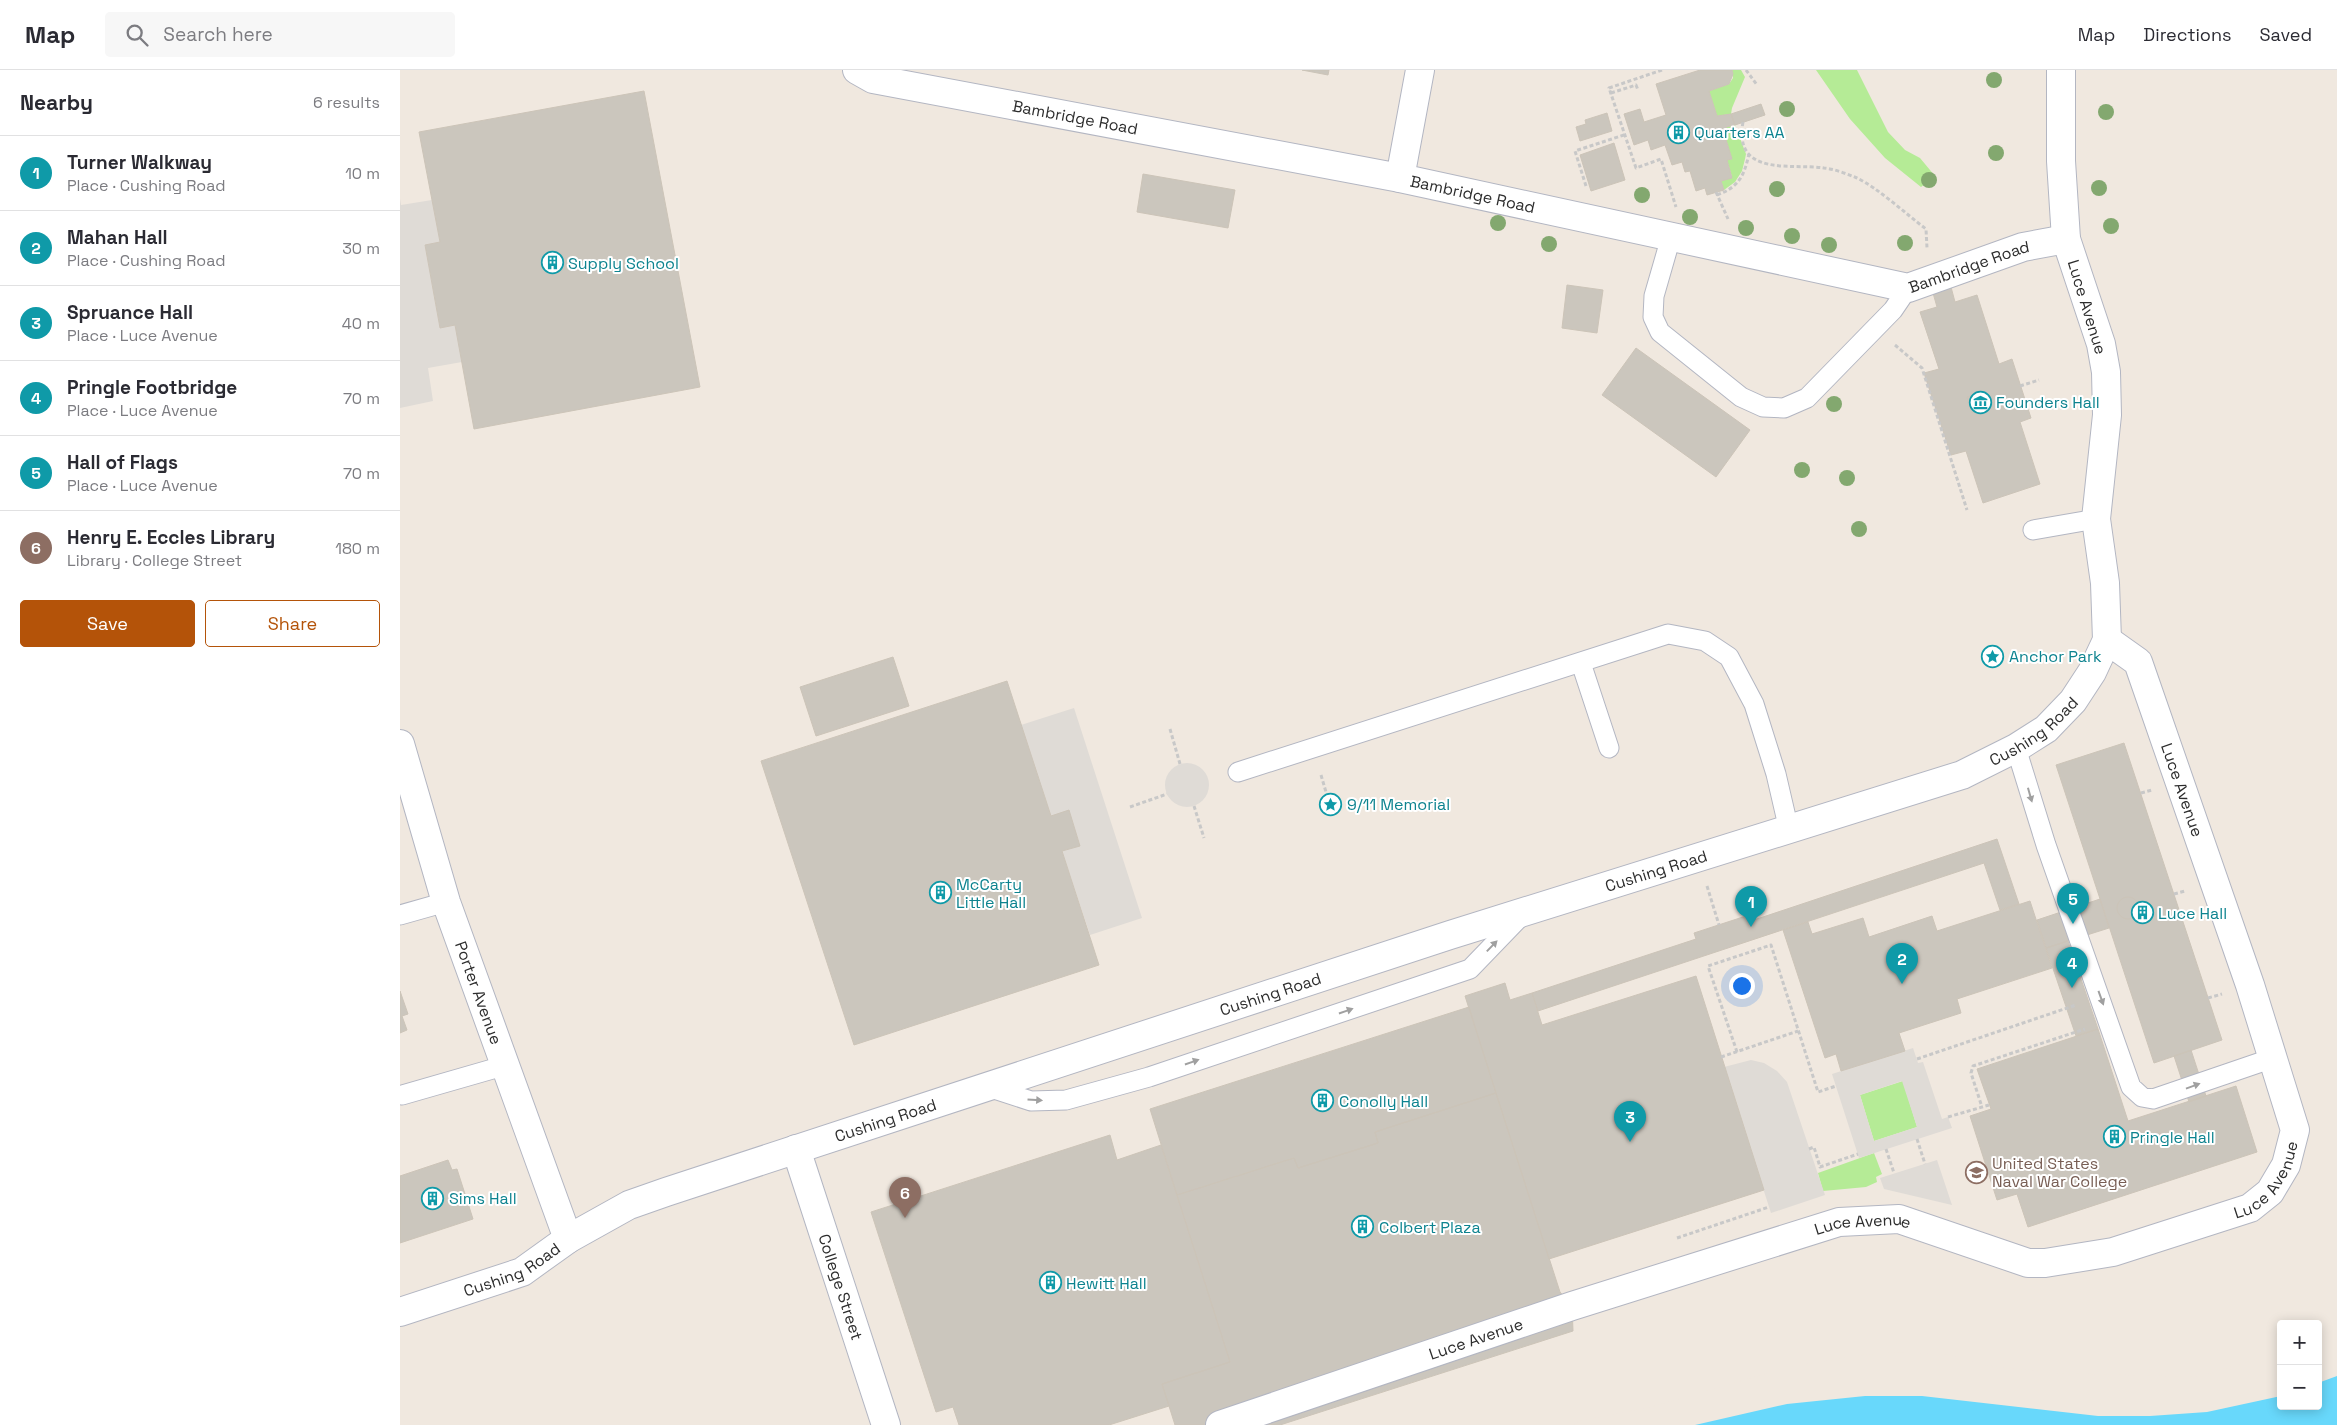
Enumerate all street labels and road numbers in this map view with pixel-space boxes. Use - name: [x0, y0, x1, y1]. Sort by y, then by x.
- street label: Bambridge Road: [1011, 95, 1140, 139]
- street label: Bambridge Road: [1408, 170, 1537, 217]
- street label: Bambridge Road: [1905, 236, 2031, 298]
- street label: Luce Avenue: [2063, 257, 2111, 357]
- street label: Cushing Road: [1986, 692, 2082, 770]
- street label: Luce Avenue: [2156, 740, 2208, 840]
- street label: Cushing Road: [1602, 845, 1710, 896]
- street label: Porter Avenue: [451, 938, 507, 1047]
- street label: Cushing Road: [1217, 967, 1324, 1020]
- street label: Cushing Road: [832, 1094, 939, 1147]
- street label: Luce Avenue: [2231, 1139, 2302, 1223]
- street label: Luce Avenue: [1812, 1208, 1914, 1240]
- street label: College Street: [814, 1231, 868, 1343]
- street label: Cushing Road: [461, 1238, 564, 1301]
- street label: Luce Avenue: [1426, 1313, 1526, 1364]

